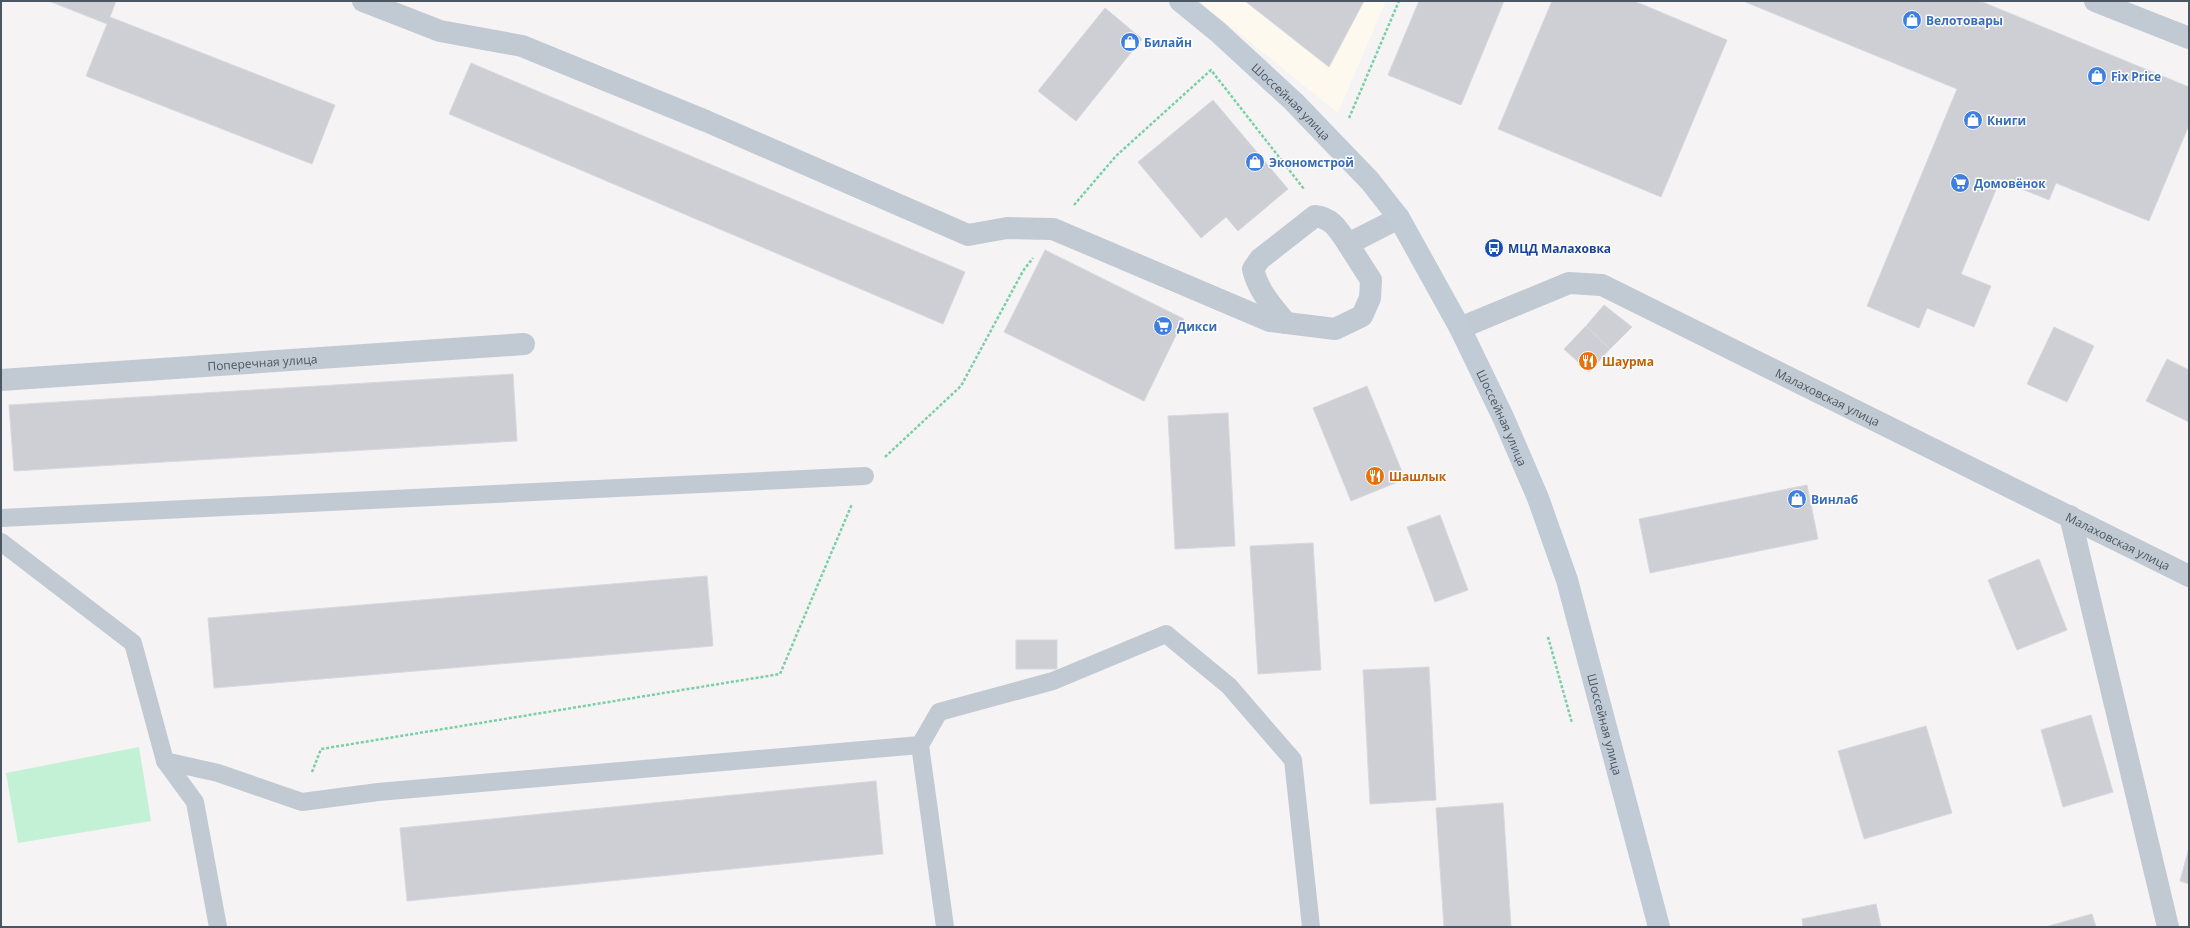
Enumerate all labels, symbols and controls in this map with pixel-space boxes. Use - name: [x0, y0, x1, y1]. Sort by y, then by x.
- shop icon: Велотовары: [1901, 9, 1923, 31]
- place label: Велотовары: [1926, 12, 2003, 29]
- shop icon: Билайн: [1119, 31, 1141, 53]
- place label: Билайн: [1144, 34, 1192, 51]
- street label: Шоссейная улица: [1248, 59, 1335, 144]
- shop icon: Fix Price: [2086, 65, 2108, 87]
- place label: Fix Price: [2111, 68, 2161, 85]
- shop icon: Книги: [1962, 109, 1984, 131]
- place label: Книги: [1987, 112, 2026, 129]
- shop icon: Экономстрой: [1244, 151, 1266, 173]
- place label: Экономстрой: [1269, 154, 1354, 171]
- supermarket icon: Домовёнок: [1949, 172, 1971, 194]
- place label: Домовёнок: [1974, 175, 2046, 192]
- bus stop icon: МЦД Малаховка: [1483, 237, 1505, 259]
- place label: МЦД Малаховка: [1508, 240, 1611, 257]
- supermarket icon: Дикси: [1152, 315, 1174, 337]
- place label: Дикси: [1177, 318, 1217, 335]
- street label: Поперечная улица: [207, 350, 318, 374]
- restaurant icon: Шаурма: [1577, 350, 1599, 372]
- place label: Шаурма: [1602, 353, 1654, 370]
- street label: Малаховская улица: [1773, 364, 1883, 430]
- street label: Шоссейная улица: [1473, 367, 1532, 469]
- restaurant icon: Шашлык: [1364, 465, 1386, 487]
- place label: Шашлык: [1389, 468, 1447, 485]
- shop icon: Винлаб: [1786, 488, 1808, 510]
- place label: Винлаб: [1811, 491, 1858, 508]
- street label: Малаховская улица: [2063, 508, 2173, 574]
- street label: Шоссейная улица: [1584, 672, 1627, 777]

